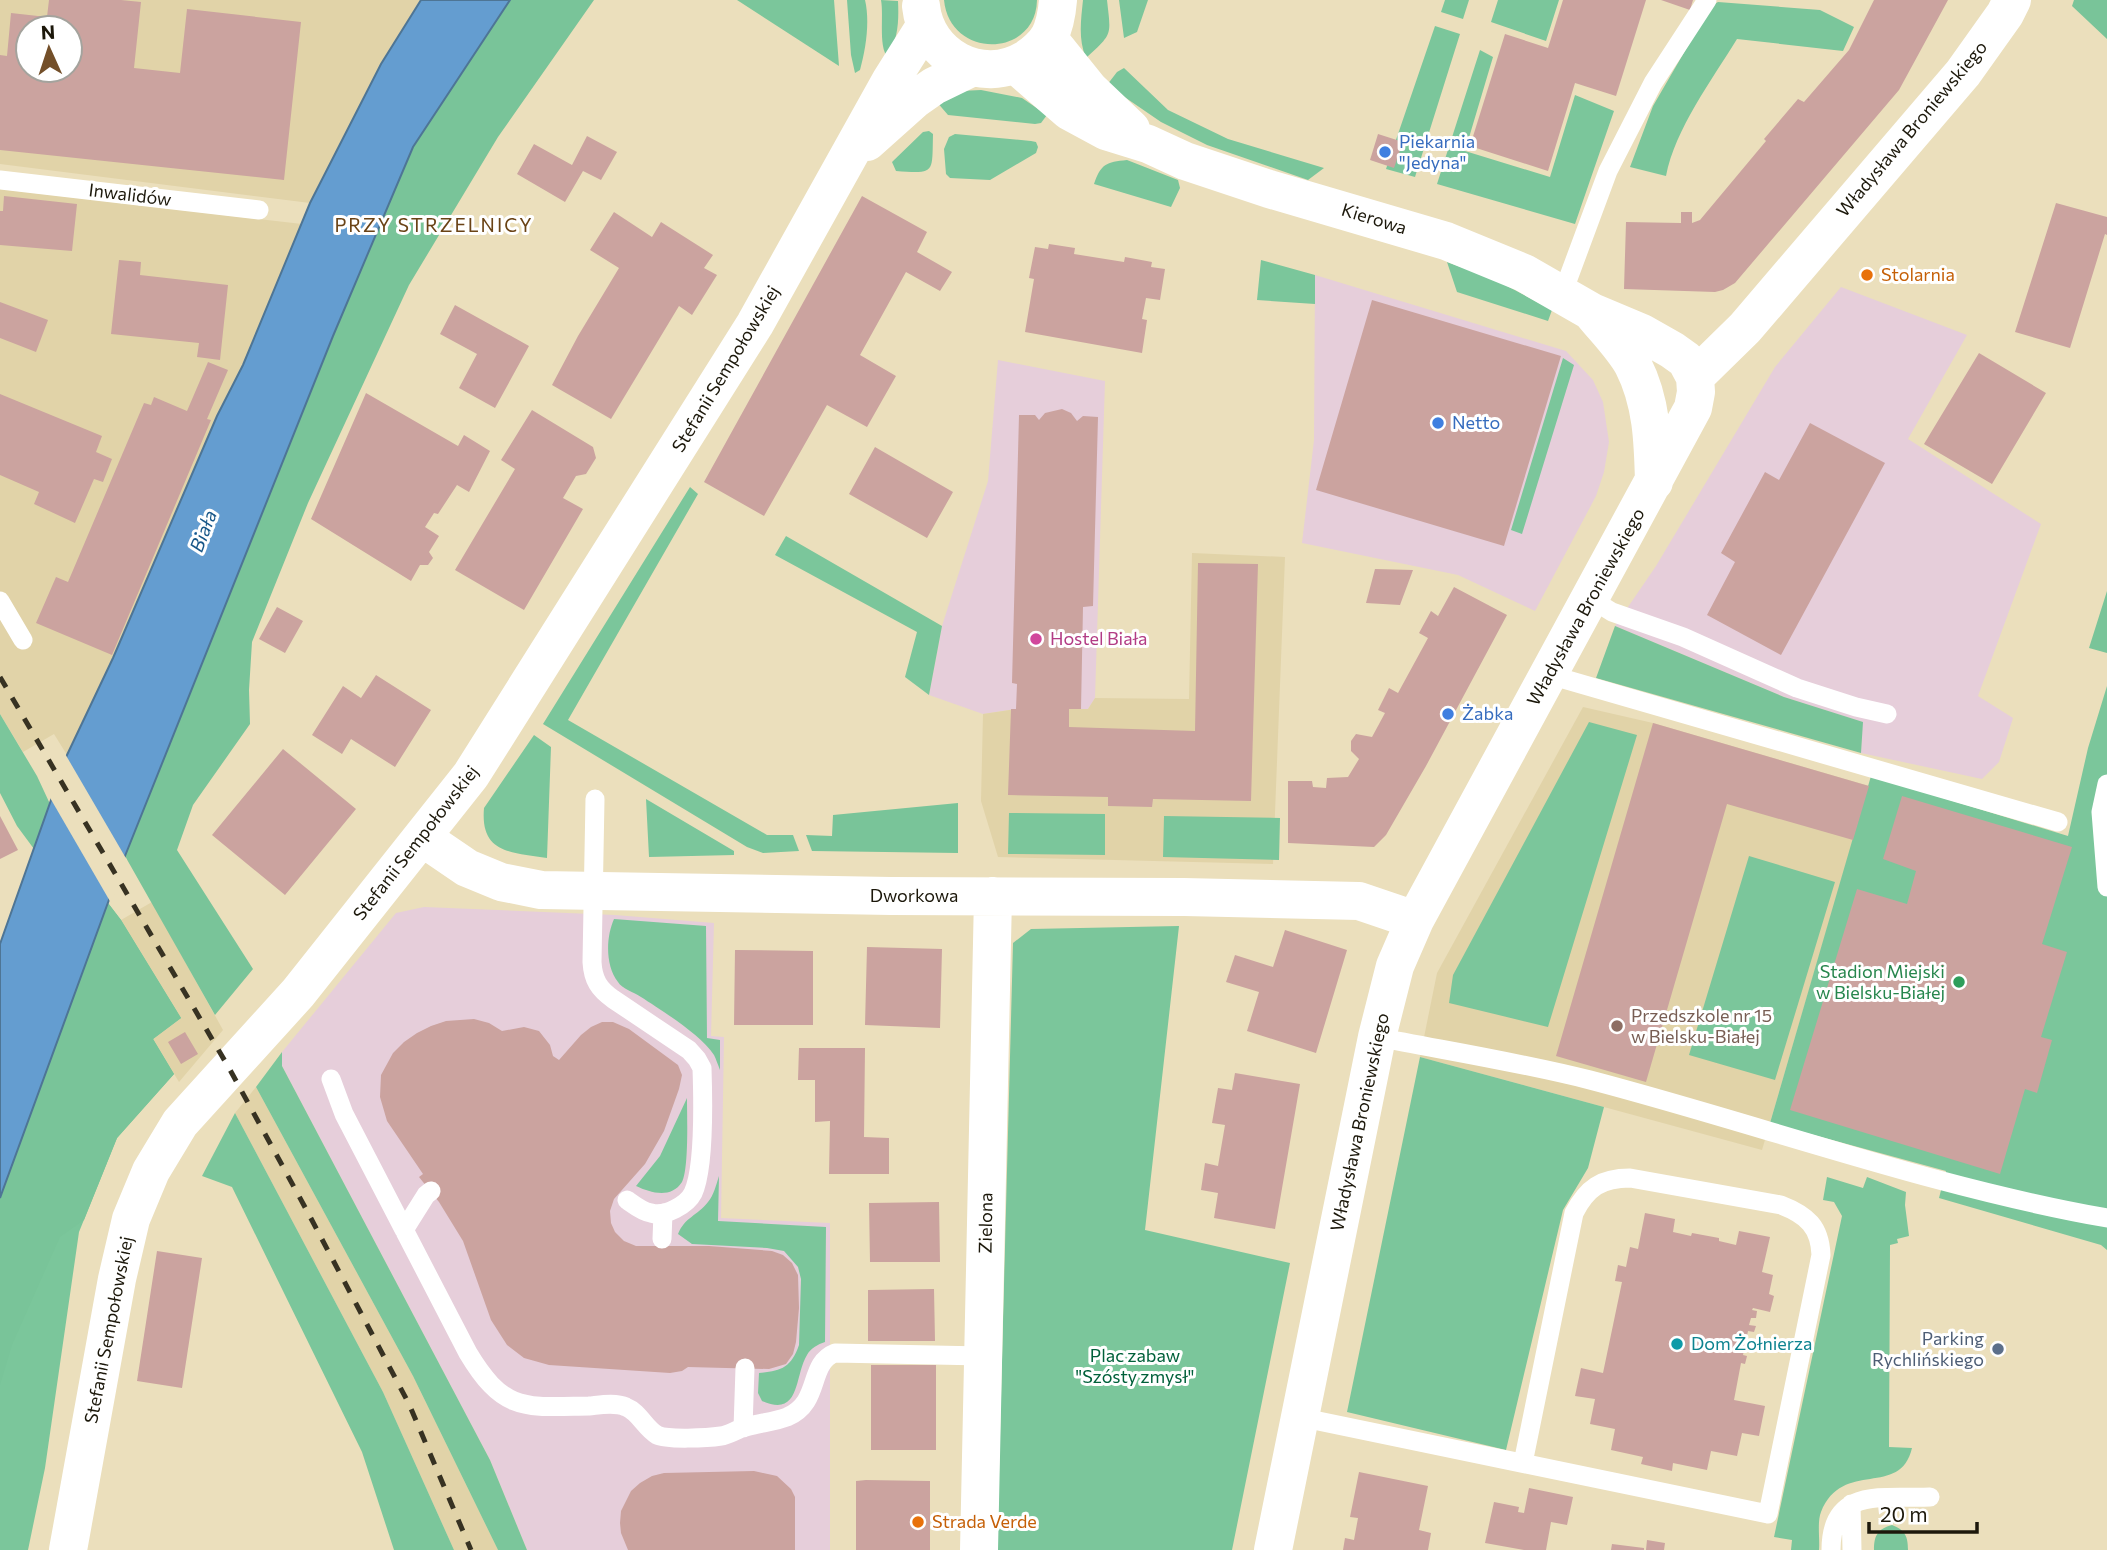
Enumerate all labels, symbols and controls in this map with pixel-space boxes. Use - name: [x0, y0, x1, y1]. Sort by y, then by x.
- north arrow: [14, 14, 84, 84]
- text: N: [40, 20, 56, 43]
- street label: Władysława Broniewskiego: [1831, 36, 1991, 221]
- place label: Piekarnia "Jedyna": [1399, 130, 1475, 173]
- marker: Piekarnia "Jedyna": [1377, 144, 1393, 160]
- street label: Inwalidów: [87, 178, 173, 210]
- street label: Kierowa: [1339, 198, 1410, 238]
- district label: PRZY STRZELNICY: [334, 213, 534, 236]
- place label: Stolarnia: [1881, 263, 1955, 285]
- marker: Stolarnia: [1859, 267, 1875, 283]
- street label: Stefanii Sempołowskiej: [667, 281, 784, 456]
- place label: Netto: [1452, 411, 1500, 433]
- marker: Netto: [1430, 415, 1446, 431]
- street label: Władysława Broniewskiego: [1522, 504, 1649, 709]
- water label: Biała: [184, 507, 221, 555]
- place label: Hostel Biała: [1050, 627, 1147, 649]
- marker: Hostel Biała: [1028, 631, 1044, 647]
- place label: Żabka: [1462, 702, 1513, 724]
- marker: Żabka: [1440, 706, 1456, 722]
- street label: Stefanii Sempołowskiej: [348, 761, 482, 924]
- street label: Dworkowa: [870, 884, 958, 906]
- place label: Stadion Miejski w Bielsku-Białej: [1816, 960, 1945, 1003]
- marker: Stadion Miejski w Bielsku-Białej: [1951, 974, 1967, 990]
- place label: Przedszkole nr 15 w Bielsku-Białej: [1631, 1004, 1772, 1047]
- street label: Władysława Broniewskiego: [1325, 1011, 1393, 1233]
- marker: Przedszkole nr 15 w Bielsku-Białej: [1609, 1018, 1625, 1034]
- street label: Zielona: [973, 1192, 997, 1254]
- street label: Stefanii Sempołowskiej: [79, 1234, 137, 1425]
- place label: Parking Rychlińskiego: [1872, 1327, 1984, 1370]
- place label: Dom Żołnierza: [1691, 1332, 1812, 1354]
- marker: Dom Żołnierza: [1669, 1336, 1685, 1352]
- marker: Parking Rychlińskiego: [1990, 1341, 2006, 1357]
- park label: Plac zabaw "Szósty zmysł": [1076, 1344, 1195, 1387]
- scale bar: [1869, 1490, 1978, 1534]
- text: 20 m: [1880, 1501, 1928, 1526]
- place label: Strada Verde: [932, 1510, 1037, 1532]
- marker: Strada Verde: [910, 1514, 926, 1530]

